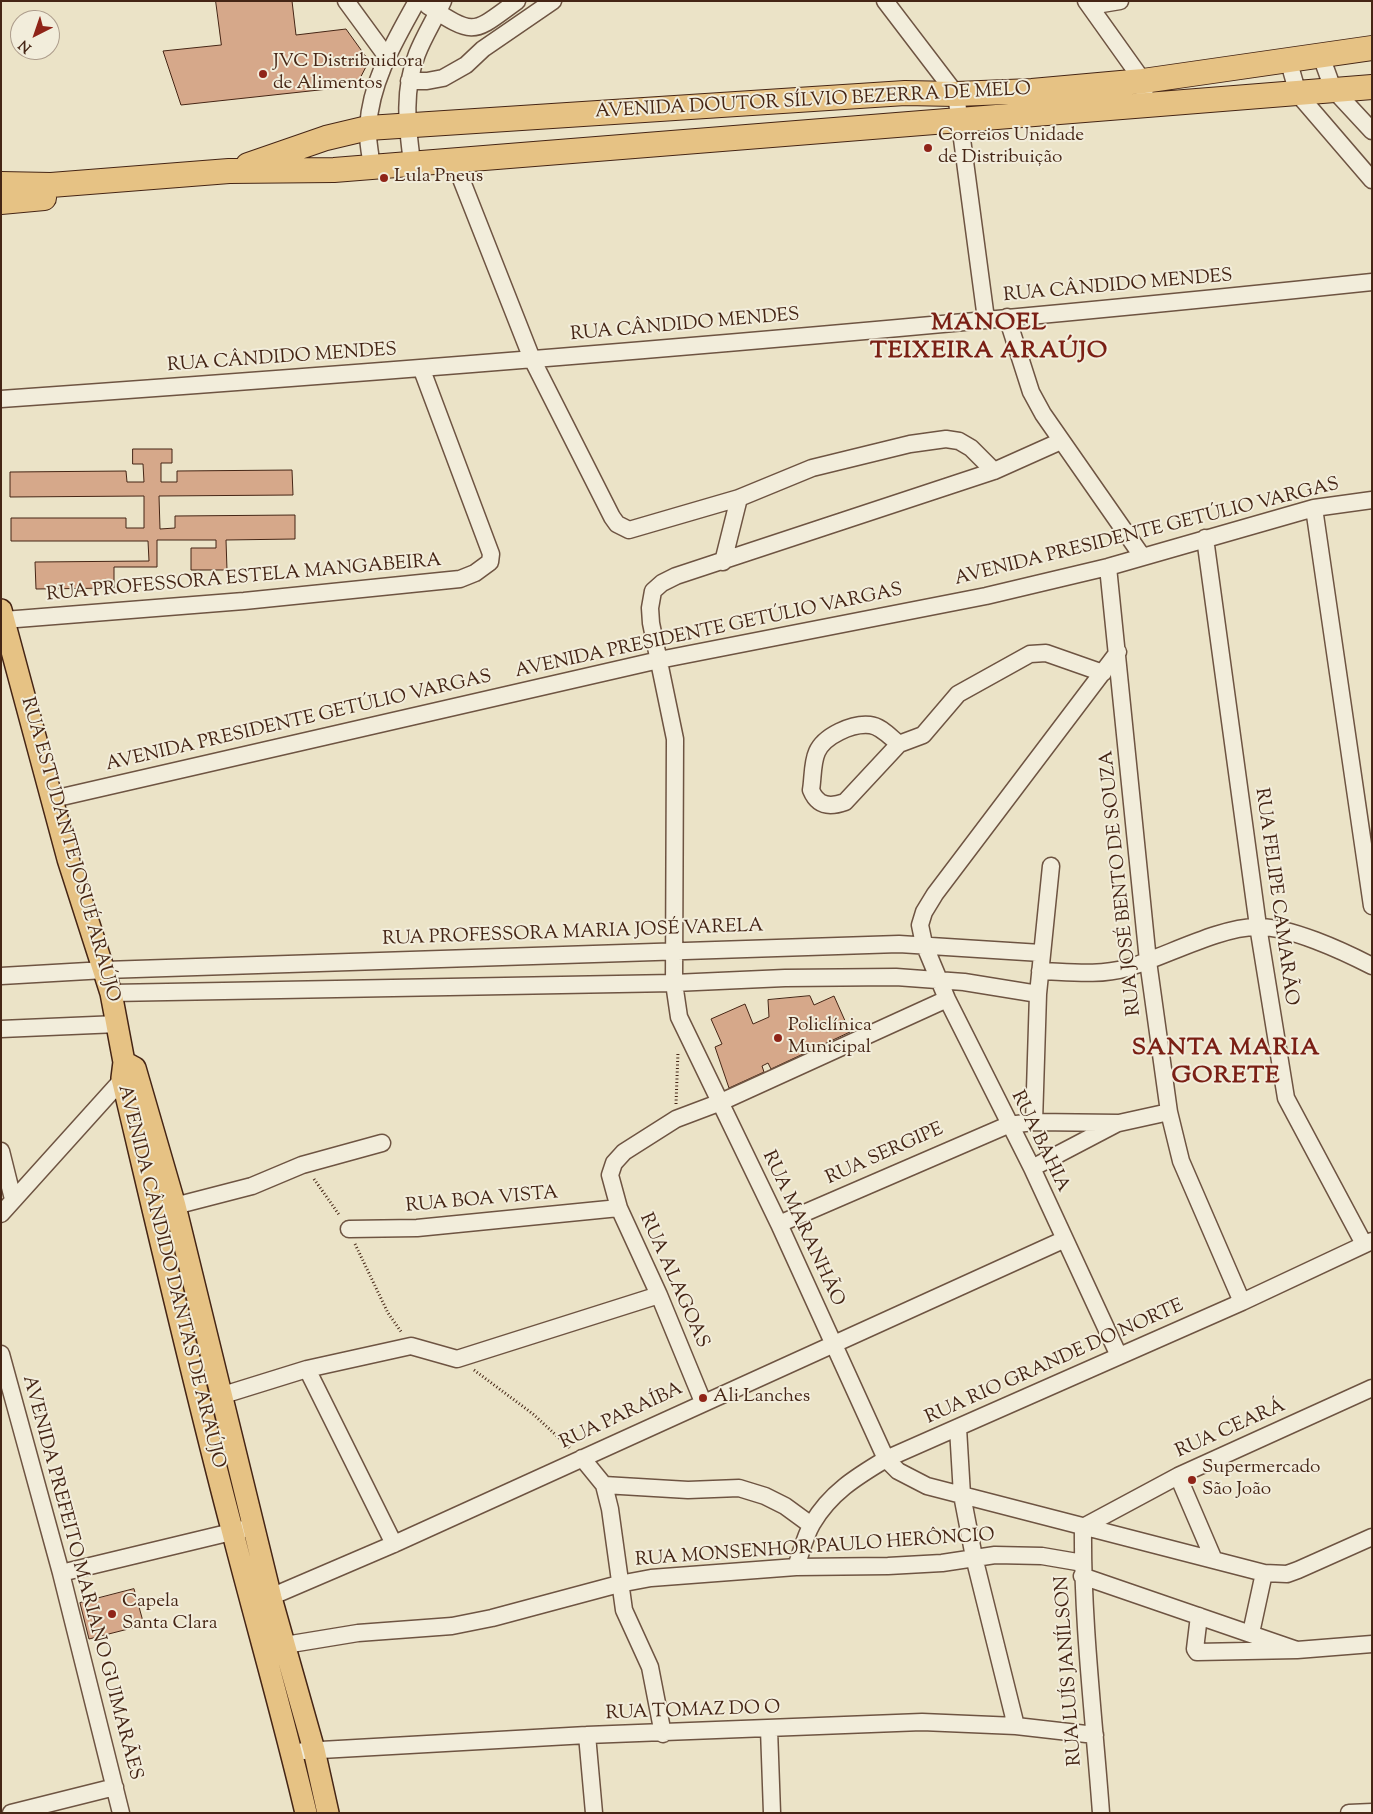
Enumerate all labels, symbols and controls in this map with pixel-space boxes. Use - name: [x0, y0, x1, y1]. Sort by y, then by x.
- north arrow: [10, 10, 60, 60]
- text: N: [15, 34, 37, 57]
- place label: JVC Distribuidora de Alimentos: [273, 52, 423, 96]
- marker: JVC Distribuidora de Alimentos: [257, 68, 269, 80]
- street label: AVENIDA DOUTOR SÍLVIO BEZERRA DE MELO: [594, 79, 1032, 125]
- place label: Correios Unidade de Distribuição: [938, 126, 1084, 170]
- marker: Correios Unidade de Distribuição: [922, 142, 934, 154]
- place label: Lula Pneus: [394, 167, 483, 189]
- marker: Lula Pneus: [378, 172, 390, 184]
- street label: RUA CÂNDIDO MENDES: [1002, 266, 1234, 308]
- street label: RUA CÂNDIDO MENDES: [569, 305, 801, 347]
- district label: MANOEL TEIXEIRA ARAÚJO: [868, 311, 1110, 367]
- street label: RUA CÂNDIDO MENDES: [166, 340, 398, 378]
- street label: AVENIDA PRESIDENTE GETÚLIO VARGAS: [952, 474, 1342, 592]
- street label: RUA PROFESSORA ESTELA MANGABEIRA: [45, 550, 443, 608]
- street label: AVENIDA PRESIDENTE GETÚLIO VARGAS: [513, 580, 905, 684]
- street label: AVENIDA PRESIDENTE GETÚLIO VARGAS: [104, 666, 494, 778]
- street label: RUA ESTUDANTE JOSUÉ ARAÚJO: [14, 695, 124, 1005]
- street label: RUA JOSÉ BENTO DE SOUZA: [1097, 749, 1147, 1017]
- street label: RUA FELIPE CAMARÃO: [1248, 787, 1302, 1007]
- street label: RUA PROFESSORA MARIA JOSÉ VARELA: [382, 916, 764, 952]
- place label: Policlínica Municipal: [788, 1016, 872, 1060]
- marker: Policlínica Municipal: [772, 1032, 784, 1044]
- district label: SANTA MARIA GORETE: [1130, 1036, 1322, 1092]
- street label: AVENIDA CÂNDIDO DANTAS DE ARAÚJO: [111, 1083, 229, 1471]
- street label: RUA BAHIA: [1005, 1088, 1073, 1196]
- street label: RUA SERGIPE: [823, 1119, 947, 1191]
- street label: RUA MARANHÃO: [756, 1147, 848, 1311]
- street label: RUA BOA VISTA: [405, 1183, 559, 1219]
- street label: RUA ALAGOAS: [633, 1210, 713, 1352]
- street label: RUA RIO GRANDE DO NORTE: [922, 1296, 1188, 1430]
- street label: AVENIDA PREFEITO MARIANO GUIMARÃES: [16, 1373, 146, 1783]
- street label: RUA PARAÍBA: [557, 1379, 687, 1455]
- place label: Ali Lanches: [713, 1387, 810, 1409]
- marker: Ali Lanches: [697, 1392, 709, 1404]
- street label: RUA CEARÁ: [1173, 1396, 1289, 1464]
- place label: Supermercado São João: [1202, 1458, 1320, 1502]
- marker: Supermercado São João: [1186, 1474, 1198, 1486]
- street label: RUA MONSENHOR PAULO HERÔNCIO: [634, 1525, 996, 1573]
- street label: RUA LUÍS JANÍLSON: [1052, 1575, 1088, 1767]
- place label: Capela Santa Clara: [122, 1592, 217, 1636]
- marker: Capela Santa Clara: [106, 1608, 118, 1620]
- street label: RUA TOMAZ DO O: [605, 1698, 781, 1726]

